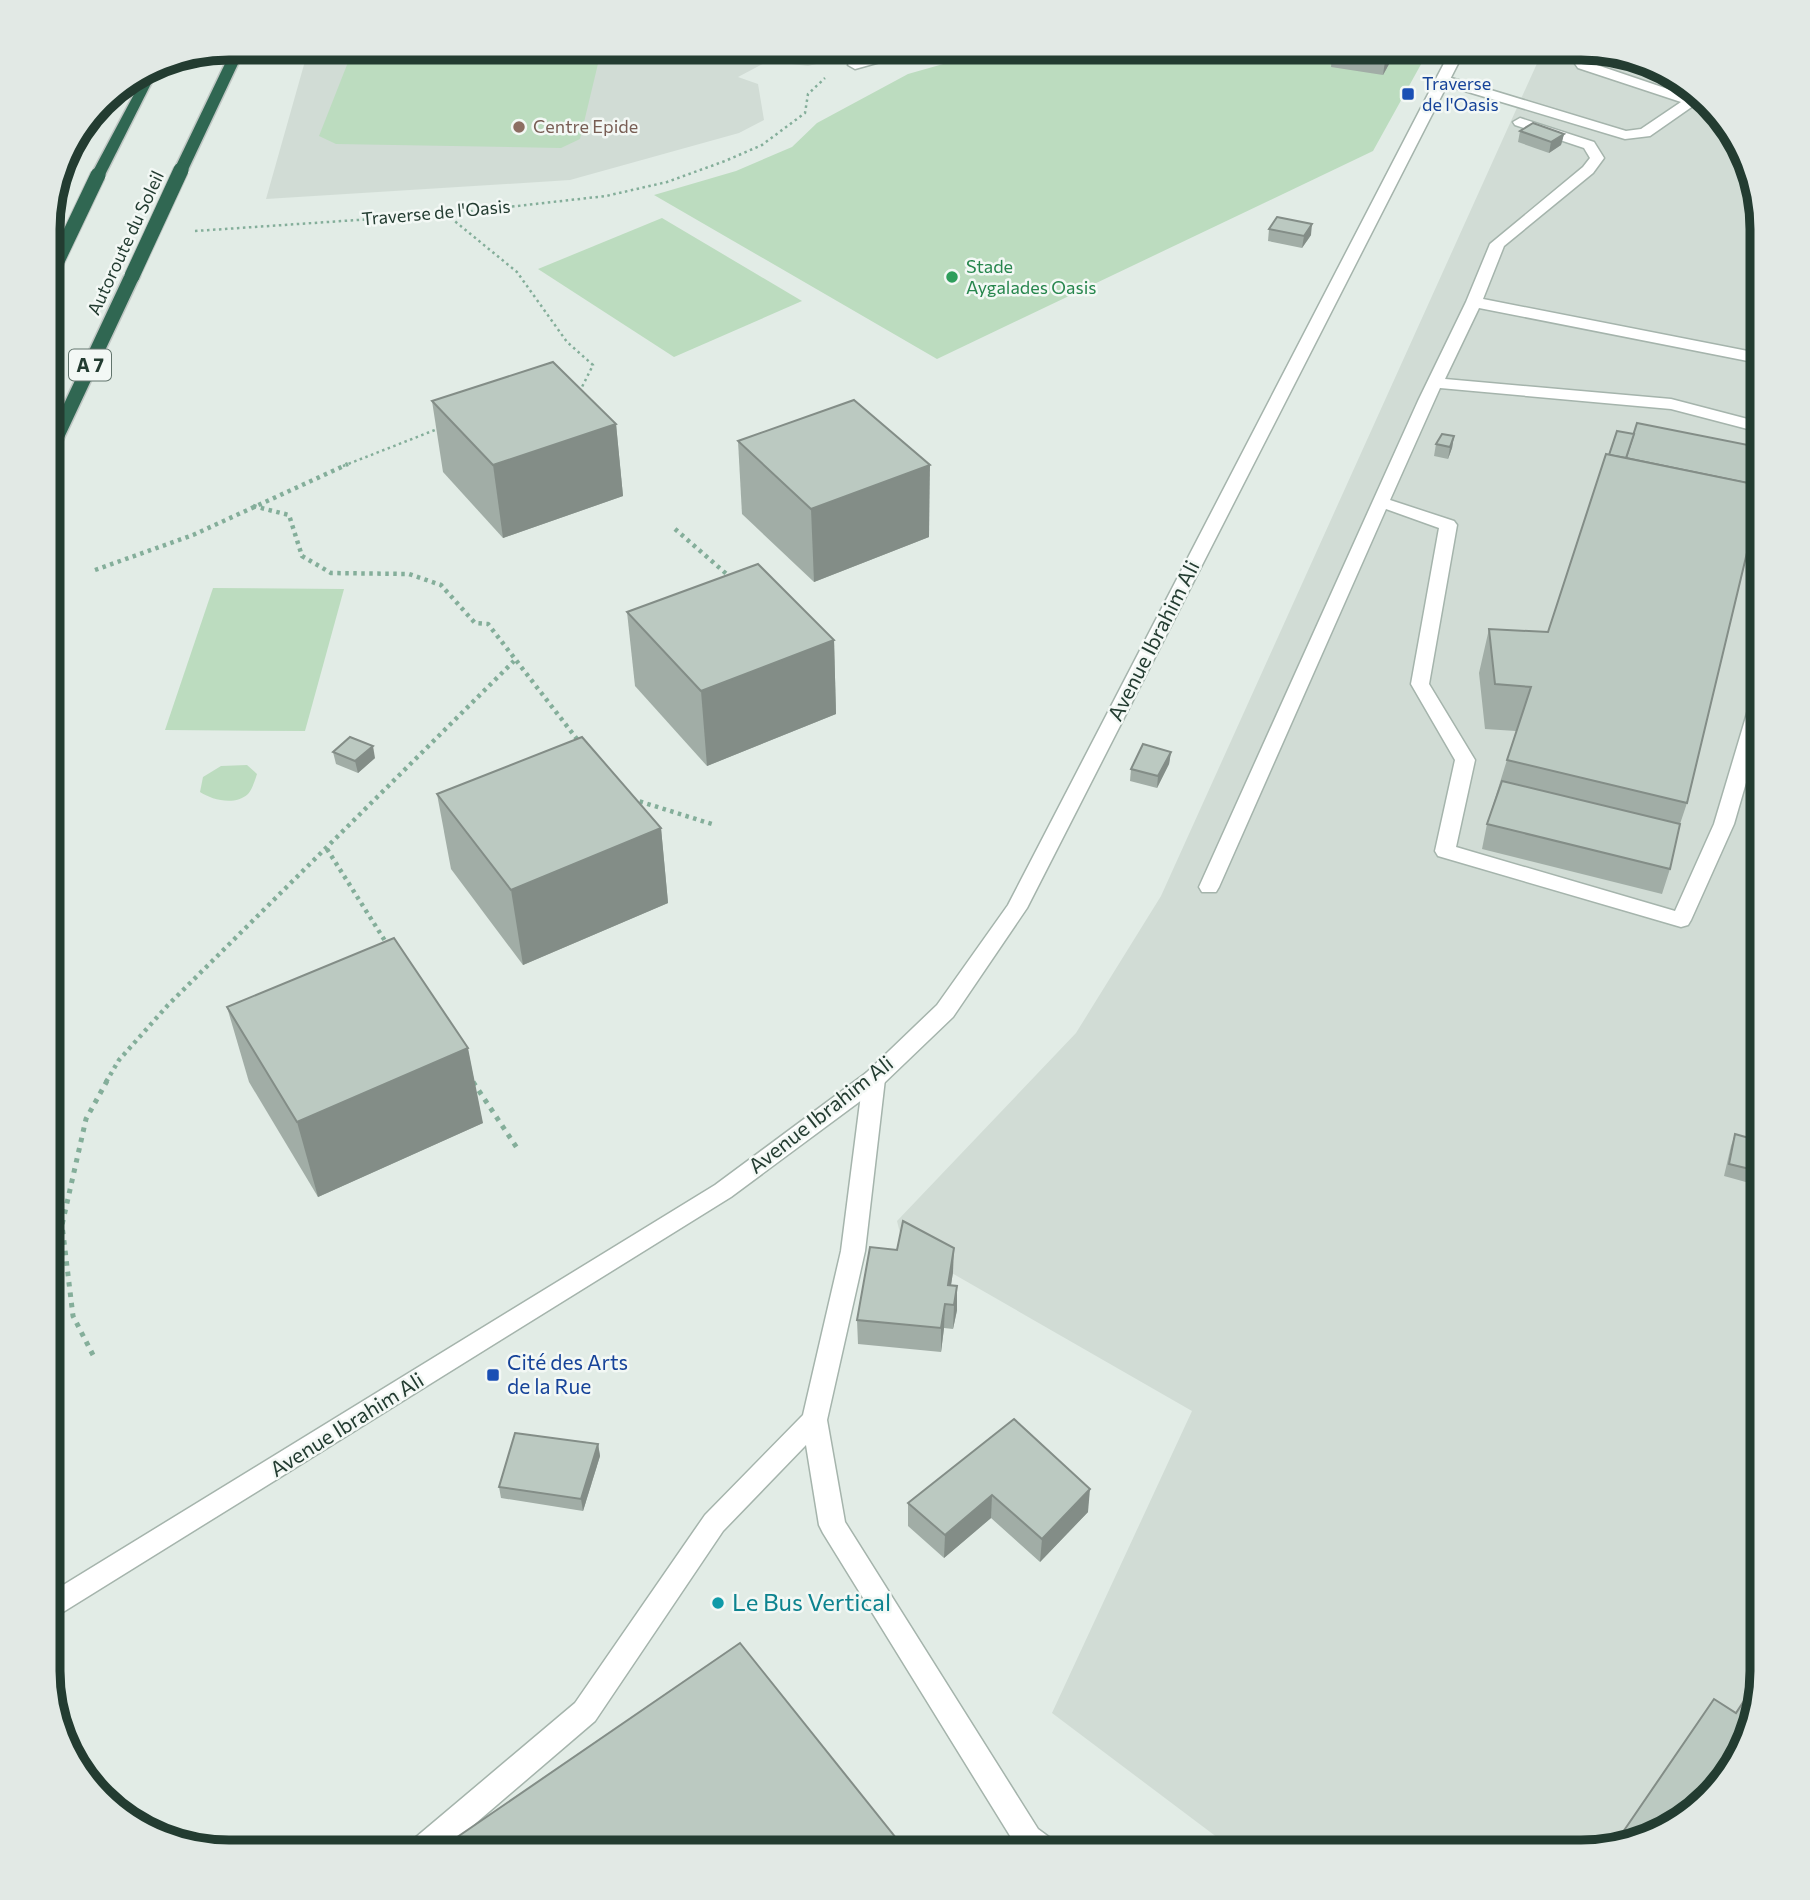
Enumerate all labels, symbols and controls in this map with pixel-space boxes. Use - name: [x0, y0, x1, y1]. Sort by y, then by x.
- place label: Traverse de l'Oasis: [1422, 72, 1499, 115]
- marker: Traverse de l'Oasis: [1400, 86, 1416, 102]
- place label: Centre Epide: [533, 115, 638, 137]
- marker: Centre Epide: [511, 119, 527, 135]
- street label: Autoroute du Soleil: [82, 167, 168, 318]
- street label: Traverse de l'Oasis: [361, 195, 511, 229]
- place label: Stade Aygalades Oasis: [966, 255, 1097, 298]
- marker: Stade Aygalades Oasis: [944, 269, 960, 285]
- road number: A 7: [69, 350, 111, 380]
- street label: Avenue Ibrahim Ali: [1101, 556, 1204, 725]
- street label: Avenue Ibrahim Ali: [743, 1050, 897, 1178]
- place label: Cité des Arts de la Rue: [507, 1349, 628, 1398]
- street label: Avenue Ibrahim Ali: [265, 1366, 428, 1481]
- marker: Cité des Arts de la Rue: [485, 1367, 501, 1383]
- place label: Le Bus Vertical: [732, 1587, 891, 1616]
- marker: Le Bus Vertical: [710, 1595, 726, 1611]

